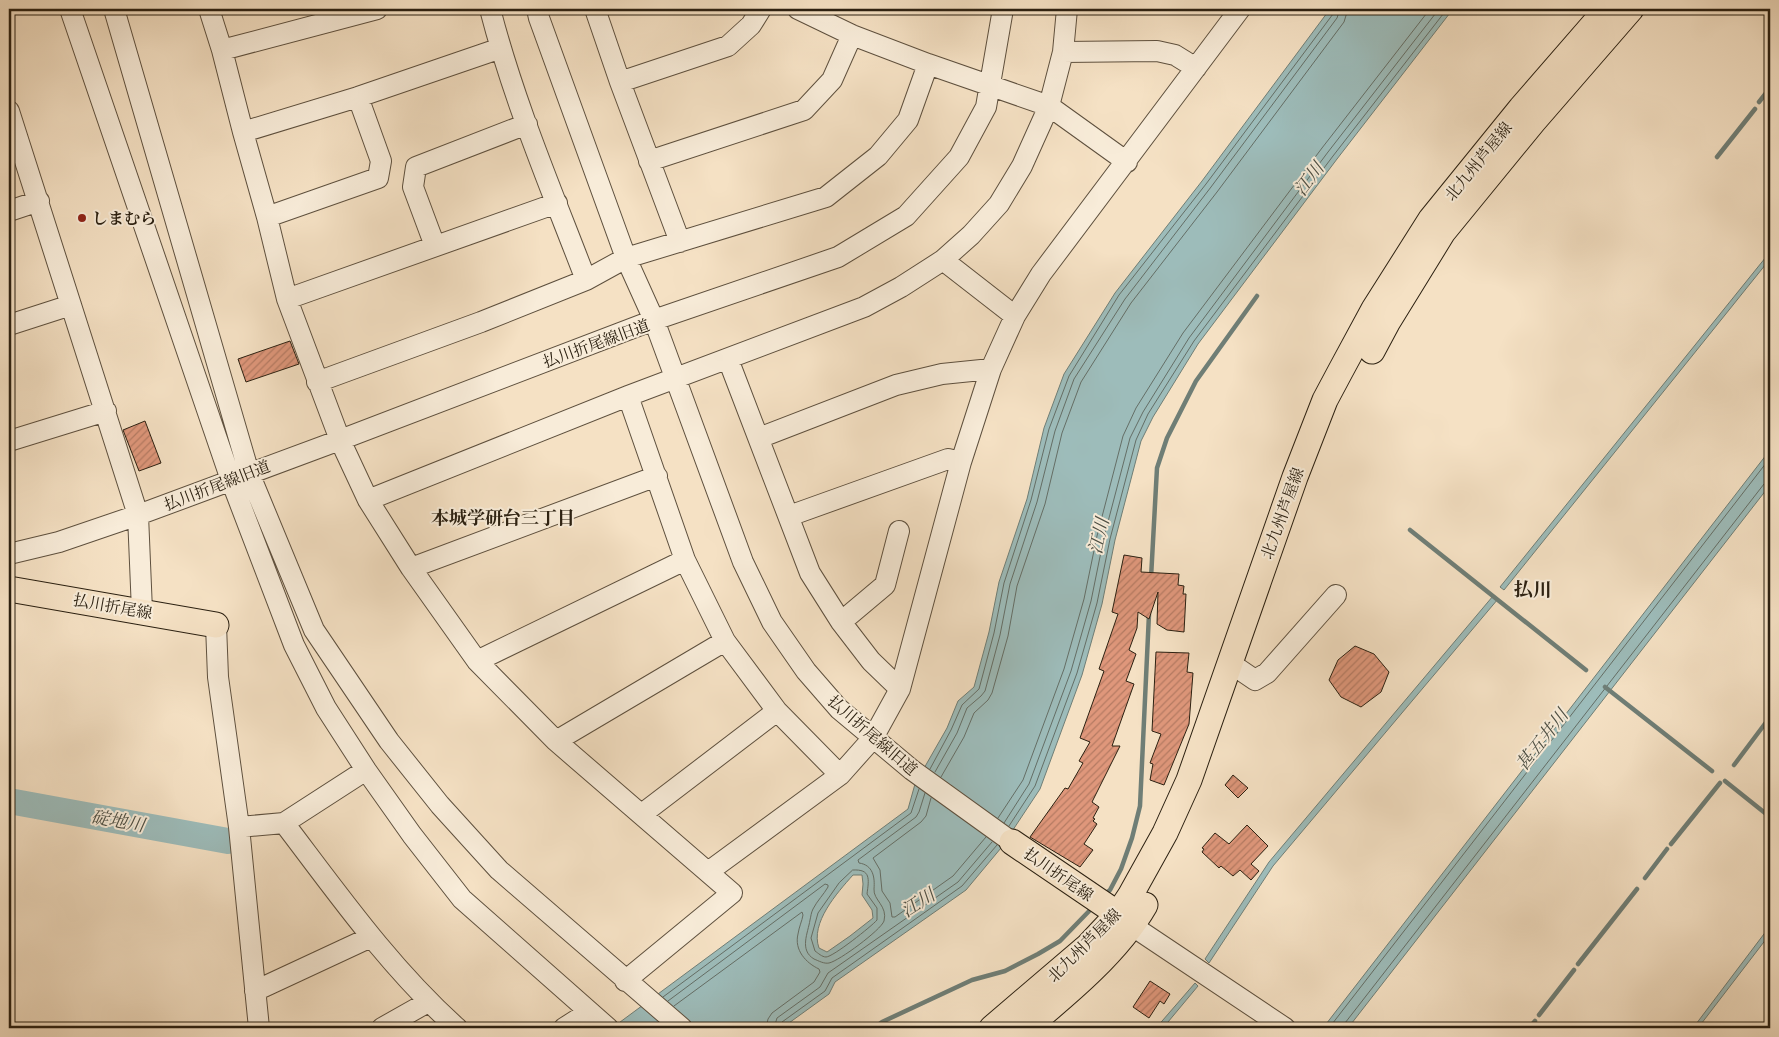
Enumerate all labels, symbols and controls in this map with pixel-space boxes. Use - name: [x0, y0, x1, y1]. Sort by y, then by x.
- street label: 北九州芦屋線: [1441, 118, 1517, 205]
- water label: 江川: [1289, 156, 1331, 201]
- place label: しまむら: [92, 209, 156, 229]
- marker: しまむら: [76, 212, 88, 224]
- street label: 払川折尾線旧道: [540, 315, 652, 372]
- street label: 払川折尾線旧道: [161, 457, 273, 515]
- street label: 北九州芦屋線: [1257, 465, 1309, 562]
- district label: 本城学研台三丁目: [431, 507, 575, 530]
- water label: 江川: [1084, 514, 1115, 556]
- district label: 払川: [1514, 578, 1552, 602]
- street label: 払川折尾線: [72, 590, 154, 624]
- street label: 払川折尾線旧道: [824, 691, 921, 780]
- water label: 甚五井川: [1511, 703, 1575, 776]
- water label: 碇地川: [89, 805, 148, 838]
- street label: 払川折尾線: [1020, 844, 1097, 906]
- water label: 江川: [897, 883, 941, 923]
- street label: 北九州芦屋線: [1044, 905, 1126, 987]

